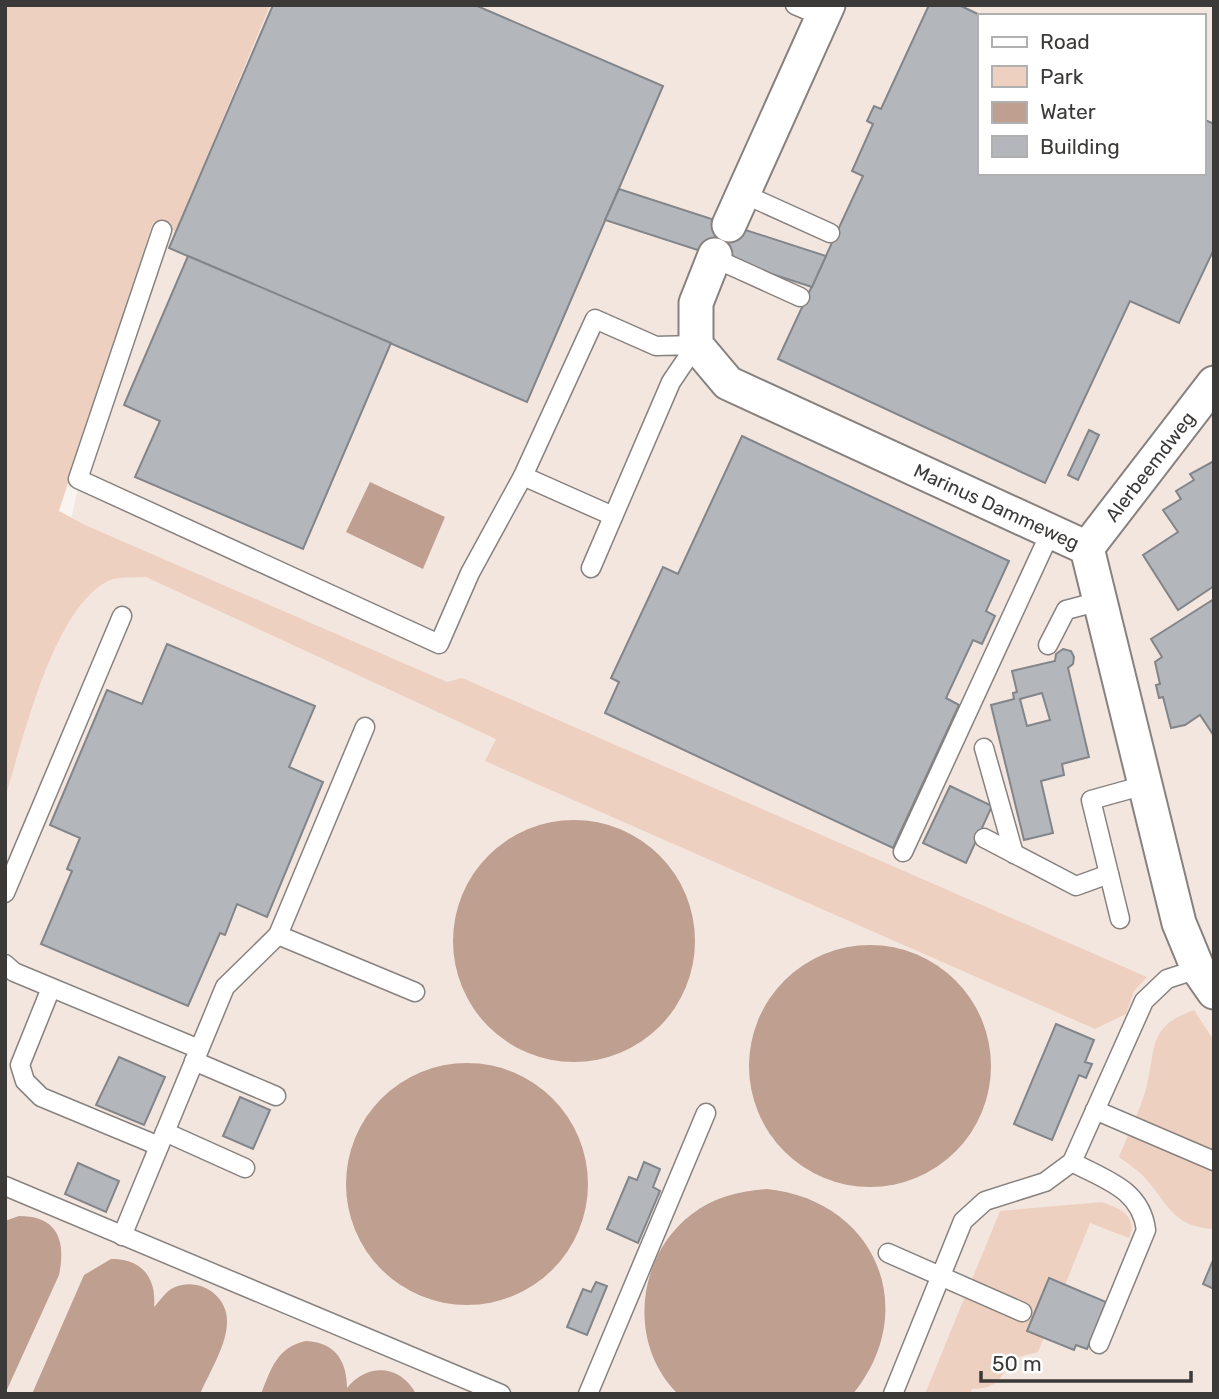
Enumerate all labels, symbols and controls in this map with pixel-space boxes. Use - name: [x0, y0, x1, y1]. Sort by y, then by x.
- legend: [978, 14, 1205, 175]
- text: Road: [1040, 29, 1090, 54]
- text: Park: [1040, 64, 1084, 89]
- text: Water: [1040, 99, 1096, 124]
- text: Building: [1040, 134, 1120, 159]
- street label: Alerbeemdweg: [1100, 407, 1200, 526]
- street label: Marinus Dammeweg: [910, 459, 1083, 554]
- scale bar: [981, 1340, 1191, 1384]
- text: 50 m: [992, 1351, 1042, 1376]

